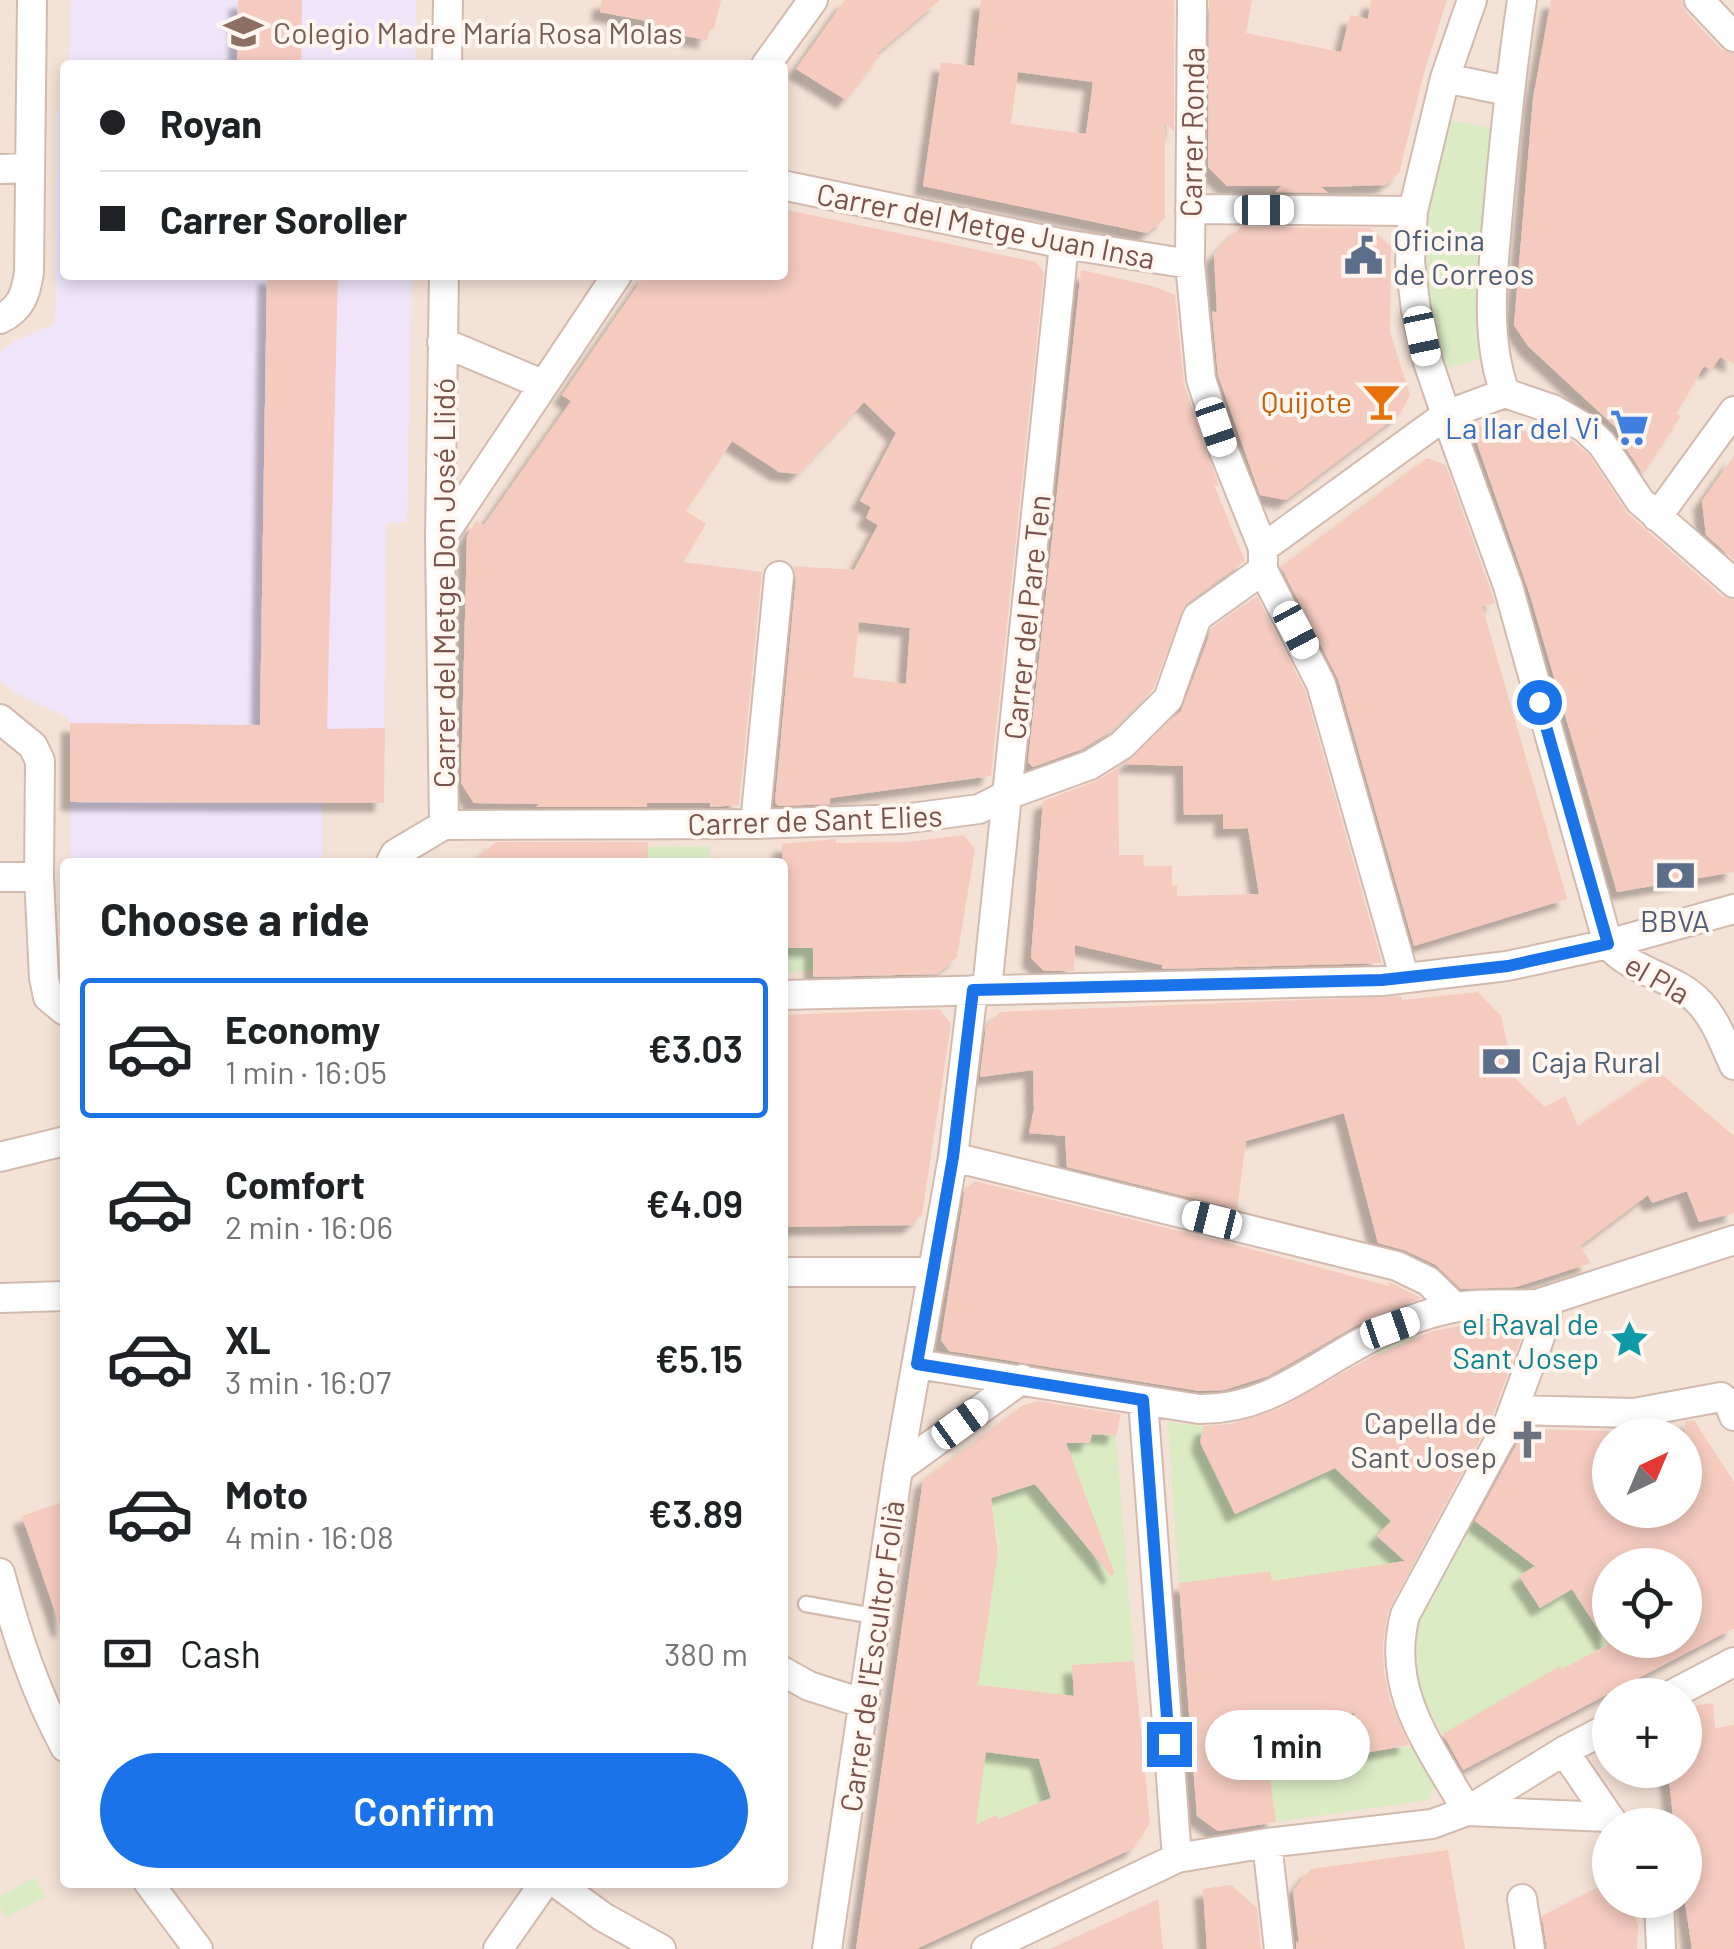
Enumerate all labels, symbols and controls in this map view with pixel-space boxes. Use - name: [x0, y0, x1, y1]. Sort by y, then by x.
- school or university icon: Colegio Madre María Rosa Molas: [222, 11, 264, 53]
- place label: Colegio Madre María Rosa Molas: [273, 14, 683, 50]
- street label: Carrer Ronda: [1172, 47, 1210, 217]
- text: Royan: [160, 100, 262, 146]
- street label: Carrer del Metge Juan Insa: [814, 175, 1158, 275]
- car: [1234, 195, 1294, 225]
- text: Carrer Soroller: [160, 196, 407, 242]
- place label: Oficina de Correos: [1393, 221, 1534, 291]
- public building icon: Oficina de Correos: [1342, 235, 1384, 277]
- car: [1401, 304, 1443, 368]
- street label: Carrer del Metge Don José Llidó: [425, 378, 461, 788]
- bar icon: Quijote: [1361, 380, 1403, 422]
- place label: Quijote: [1261, 383, 1352, 419]
- car: [1192, 394, 1240, 460]
- supermarket icon: La llar del Vi: [1609, 406, 1651, 448]
- place label: La llar del Vi: [1445, 409, 1600, 445]
- street label: Carrer del Pare Ten: [995, 493, 1057, 741]
- car: [1269, 596, 1323, 664]
- route start: [1517, 680, 1562, 725]
- street label: Carrer de Sant Elies: [687, 797, 943, 841]
- bank icon: BBVA: [1654, 855, 1696, 897]
- text: Choose a ride: [100, 891, 370, 945]
- place label: BBVA: [1640, 902, 1710, 938]
- street label: el Pla: [1619, 945, 1697, 1011]
- icon: car: [105, 1003, 195, 1093]
- text: Economy: [225, 1006, 380, 1052]
- text: €3.03: [648, 1025, 743, 1071]
- bank icon: Caja Rural: [1480, 1040, 1522, 1082]
- place label: Caja Rural: [1531, 1043, 1661, 1079]
- text: 1 min · 16:05: [225, 1052, 387, 1090]
- icon: car: [105, 1158, 195, 1248]
- text: Comfort: [225, 1161, 365, 1207]
- text: €4.09: [646, 1180, 743, 1226]
- car: [1179, 1198, 1245, 1242]
- text: 2 min · 16:06: [225, 1207, 393, 1245]
- car: [1357, 1304, 1423, 1352]
- place label: el Raval de Sant Josep: [1452, 1305, 1599, 1375]
- icon: car: [105, 1313, 195, 1403]
- text: XL: [225, 1316, 271, 1362]
- place icon: el Raval de Sant Josep: [1608, 1319, 1650, 1361]
- text: €5.15: [655, 1335, 743, 1381]
- text: 3 min · 16:07: [225, 1362, 391, 1400]
- car: [927, 1394, 993, 1454]
- place label: Capella de Sant Josep: [1350, 1404, 1497, 1474]
- church icon: Capella de Sant Josep: [1506, 1418, 1548, 1460]
- north arrow: [1592, 1418, 1702, 1528]
- map controls: [1592, 1418, 1702, 1918]
- icon: car: [105, 1468, 195, 1558]
- text: Moto: [225, 1471, 308, 1517]
- text: €3.89: [648, 1490, 743, 1536]
- street label: Carrer de l'Escultor Folià: [831, 1498, 911, 1814]
- text: 4 min · 16:08: [225, 1517, 394, 1555]
- button: locate: [1592, 1548, 1702, 1658]
- icon: cash: [100, 1626, 155, 1681]
- text: Cash: [180, 1630, 261, 1676]
- text: 380 m: [664, 1634, 748, 1672]
- button: +: [1592, 1678, 1702, 1788]
- callout: 1 min: [1204, 1709, 1369, 1779]
- route end: [1147, 1722, 1192, 1767]
- text: 1 min: [1253, 1726, 1322, 1764]
- button: Confirm: [100, 1753, 748, 1868]
- button: −: [1592, 1808, 1702, 1918]

